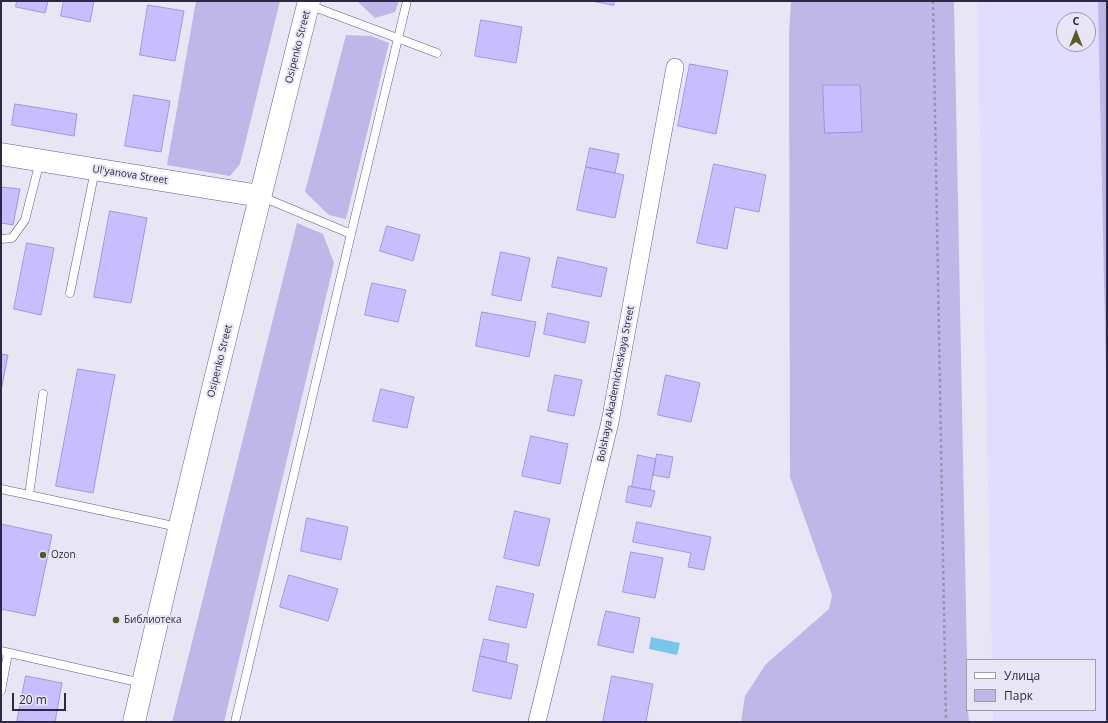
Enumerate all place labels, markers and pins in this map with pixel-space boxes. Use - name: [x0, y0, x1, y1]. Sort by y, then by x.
- place label: Ozon: [51, 549, 76, 561]
- marker: Ozon: [38, 550, 48, 560]
- place label: Библиотека: [124, 614, 182, 626]
- marker: Библиотека: [111, 615, 121, 625]

